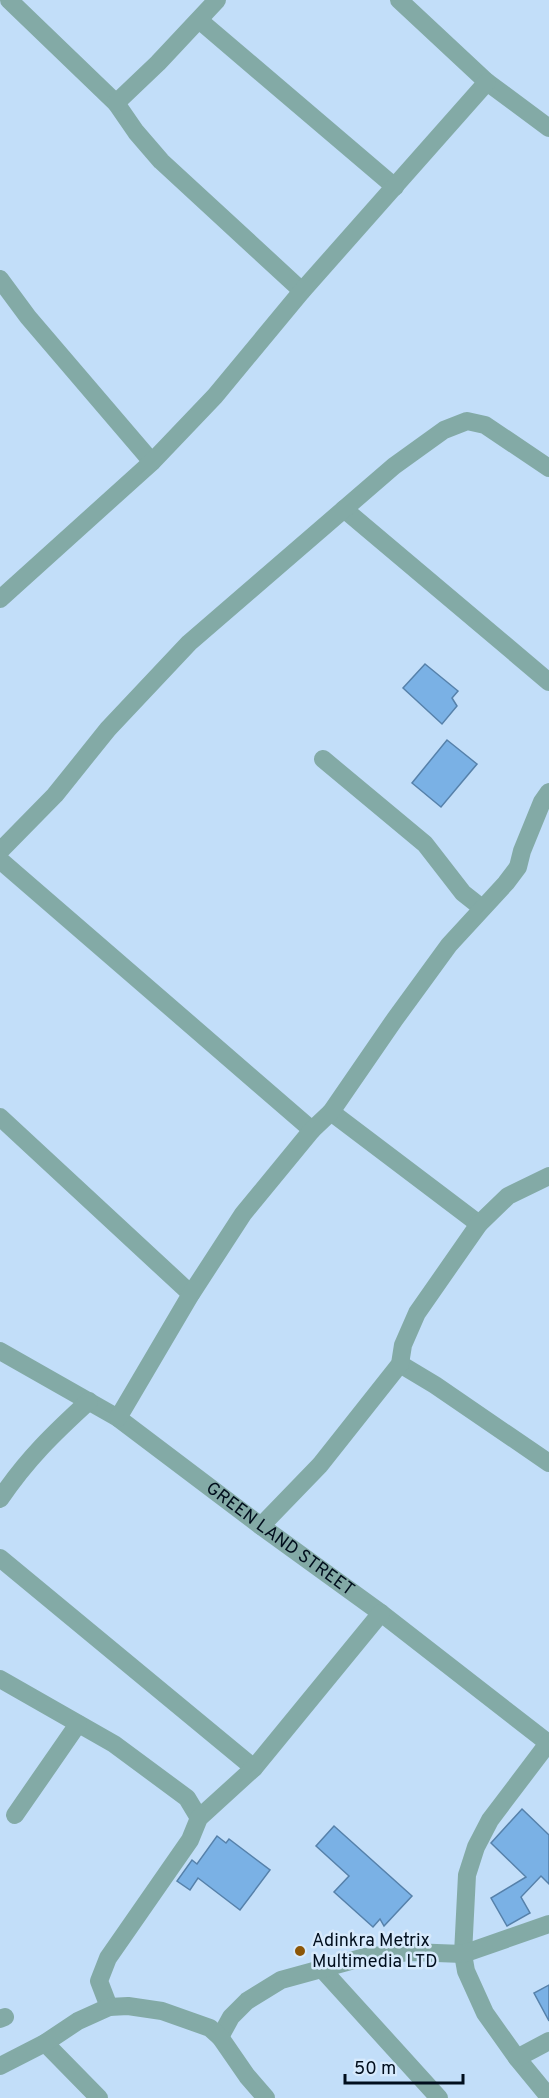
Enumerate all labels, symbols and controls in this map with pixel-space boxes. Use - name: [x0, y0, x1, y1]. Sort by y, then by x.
- street label: GREEN LAND STREET: [201, 1477, 359, 1601]
- place label: Adinkra Metrix Multimedia LTD: [312, 1930, 438, 1974]
- marker: Adinkra Metrix Multimedia LTD: [293, 1944, 307, 1958]
- scale bar: [345, 2047, 464, 2085]
- text: 50 m: [354, 2058, 396, 2081]

